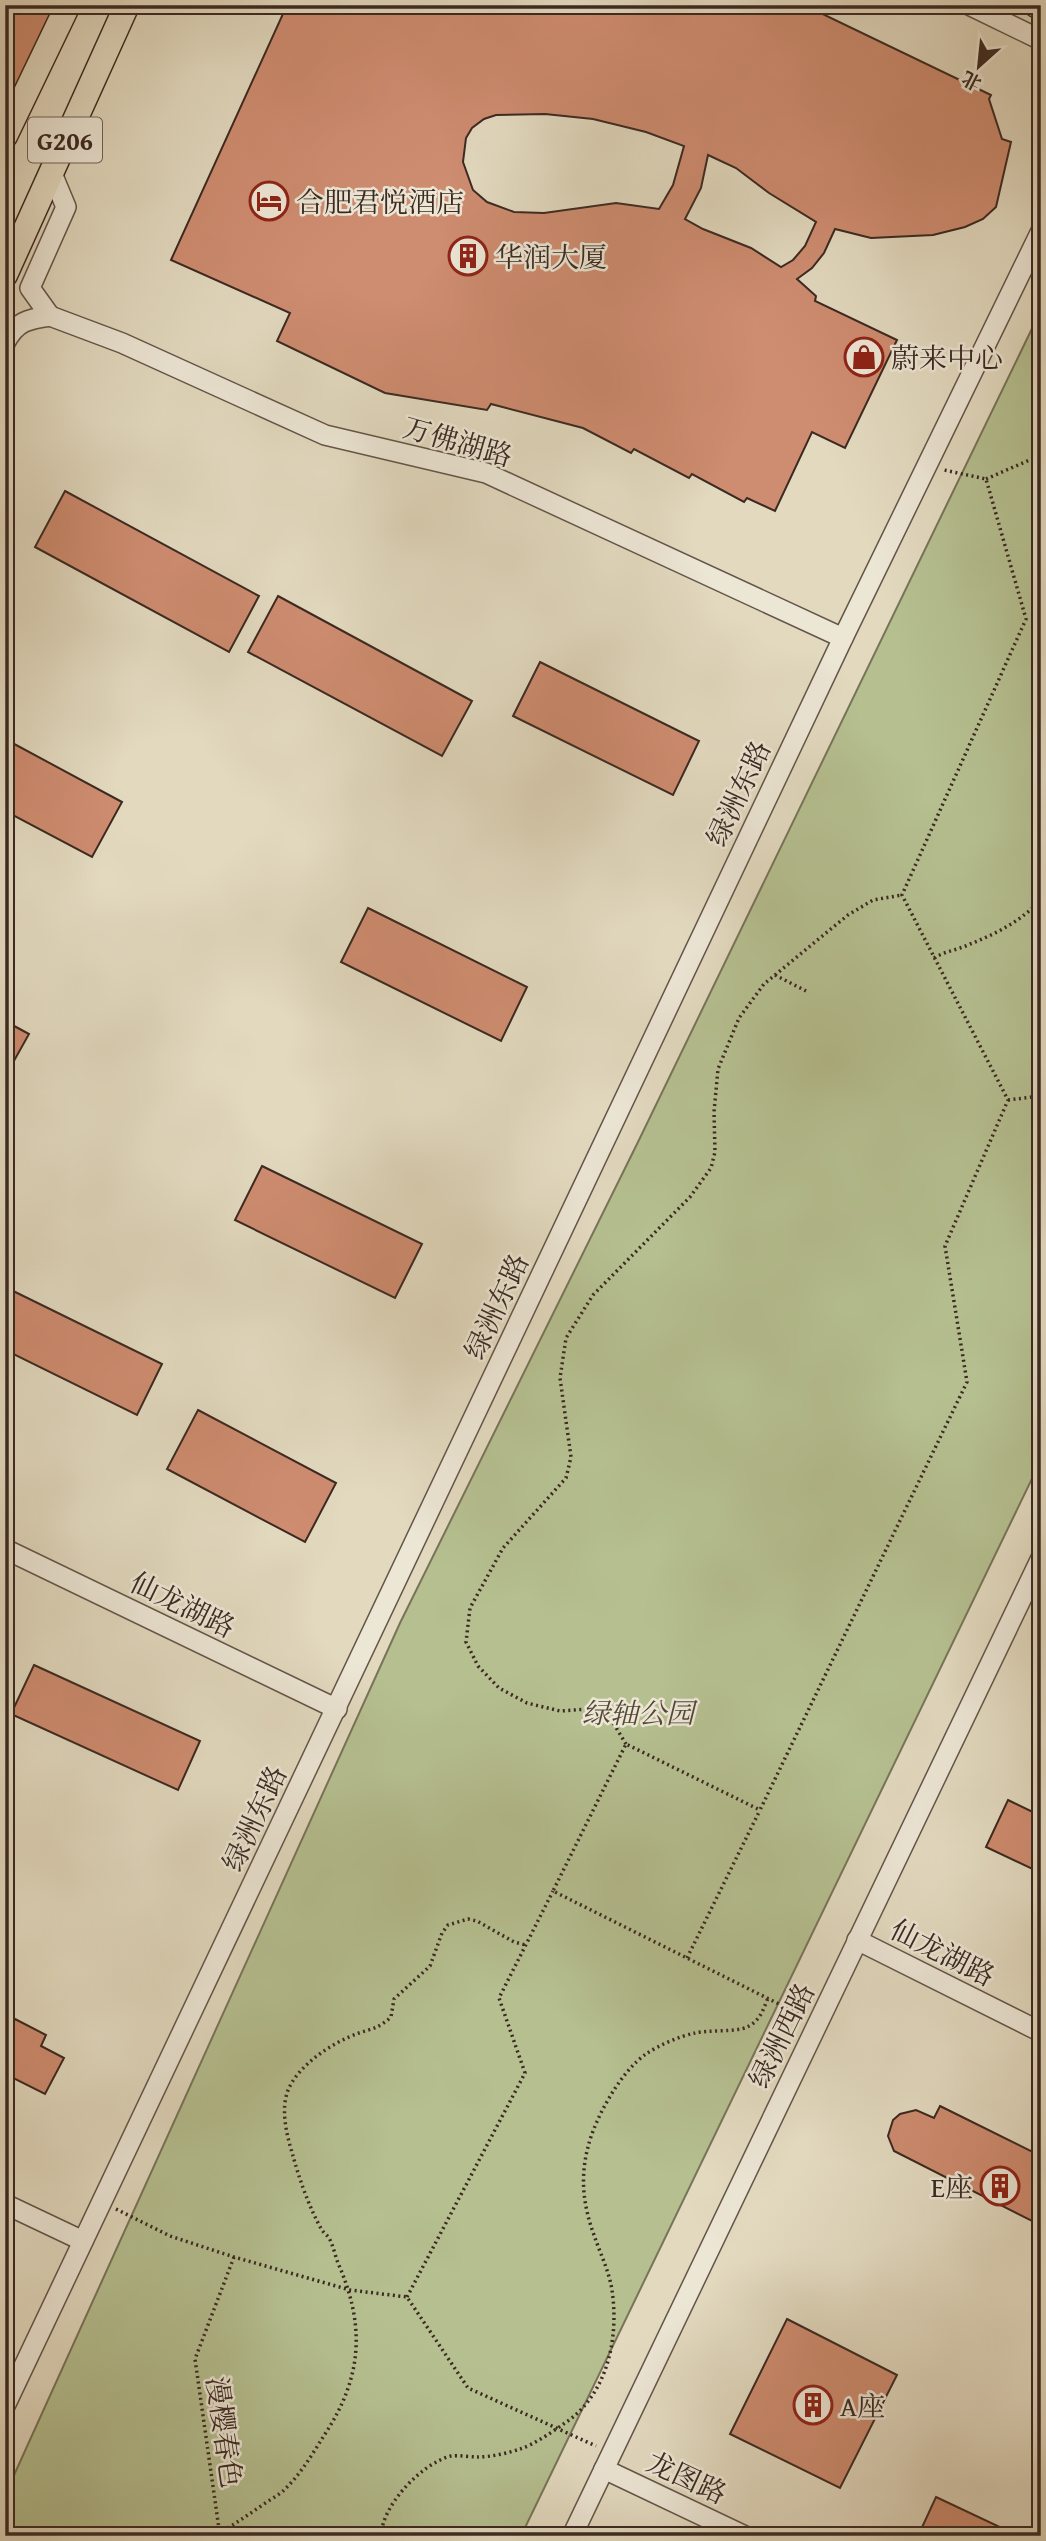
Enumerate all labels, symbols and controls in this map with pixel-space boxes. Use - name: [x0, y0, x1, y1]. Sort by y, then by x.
- north arrow: [944, 32, 1014, 102]
- text: 北: [956, 64, 986, 98]
- road number: G206: [28, 118, 102, 162]
- hotel icon: 合肥君悦酒店: [248, 180, 290, 222]
- place label: 合肥君悦酒店: [296, 181, 464, 222]
- building icon: 华润大厦: [447, 235, 489, 277]
- place label: 华润大厦: [495, 236, 607, 277]
- shop icon: 蔚来中心: [843, 336, 885, 378]
- place label: 蔚来中心: [891, 337, 1003, 378]
- street label: 万佛湖路: [399, 406, 517, 476]
- street label: 绿洲东路: [696, 734, 780, 852]
- street label: 绿洲东路: [454, 1247, 538, 1365]
- street label: 仙龙湖路: [124, 1561, 242, 1647]
- park label: 绿轴公园: [582, 1692, 698, 1733]
- street label: 绿洲东路: [212, 1759, 296, 1877]
- street label: 仙龙湖路: [884, 1908, 1002, 1996]
- street label: 绿洲西路: [738, 1976, 824, 2094]
- building icon: E座: [979, 2165, 1021, 2207]
- place label: E座: [931, 2166, 973, 2207]
- street label: 漫樱春色: [197, 2374, 253, 2490]
- building icon: A座: [792, 2384, 834, 2426]
- place label: A座: [840, 2385, 885, 2426]
- street label: 龙图路: [640, 2441, 734, 2513]

